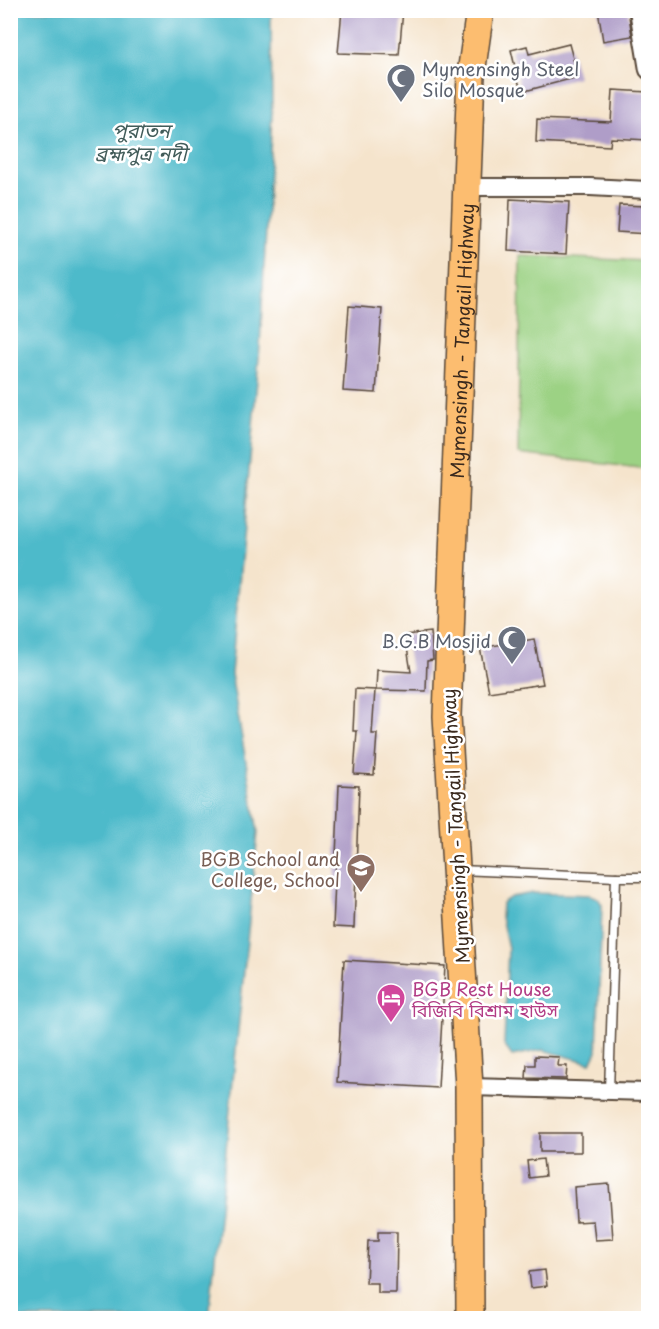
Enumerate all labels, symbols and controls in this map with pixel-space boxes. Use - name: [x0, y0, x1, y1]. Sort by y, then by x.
- place label: Mymensingh Steel Silo Mosque: [422, 55, 579, 103]
- mosque icon: Mymensingh Steel Silo Mosque: [385, 62, 417, 104]
- water label: পুরাতন ব্রহ্মপুত্র নদী: [95, 115, 190, 168]
- street label: Mymensingh - Tangail Highway: [442, 203, 480, 479]
- mosque icon: B.G.B Mosjid: [496, 624, 528, 666]
- place label: B.G.B Mosjid: [381, 627, 491, 654]
- street label: Mymensingh - Tangail Highway: [434, 688, 476, 964]
- place label: BGB School and College, School: [200, 845, 340, 893]
- school or university icon: BGB School and College, School: [345, 852, 377, 894]
- place label: BGB Rest House বিজিবি বিশ্রাম হাউস: [411, 975, 559, 1023]
- hotel icon: BGB Rest House বিজিবি বিশ্রাম হাউস: [375, 982, 407, 1024]

